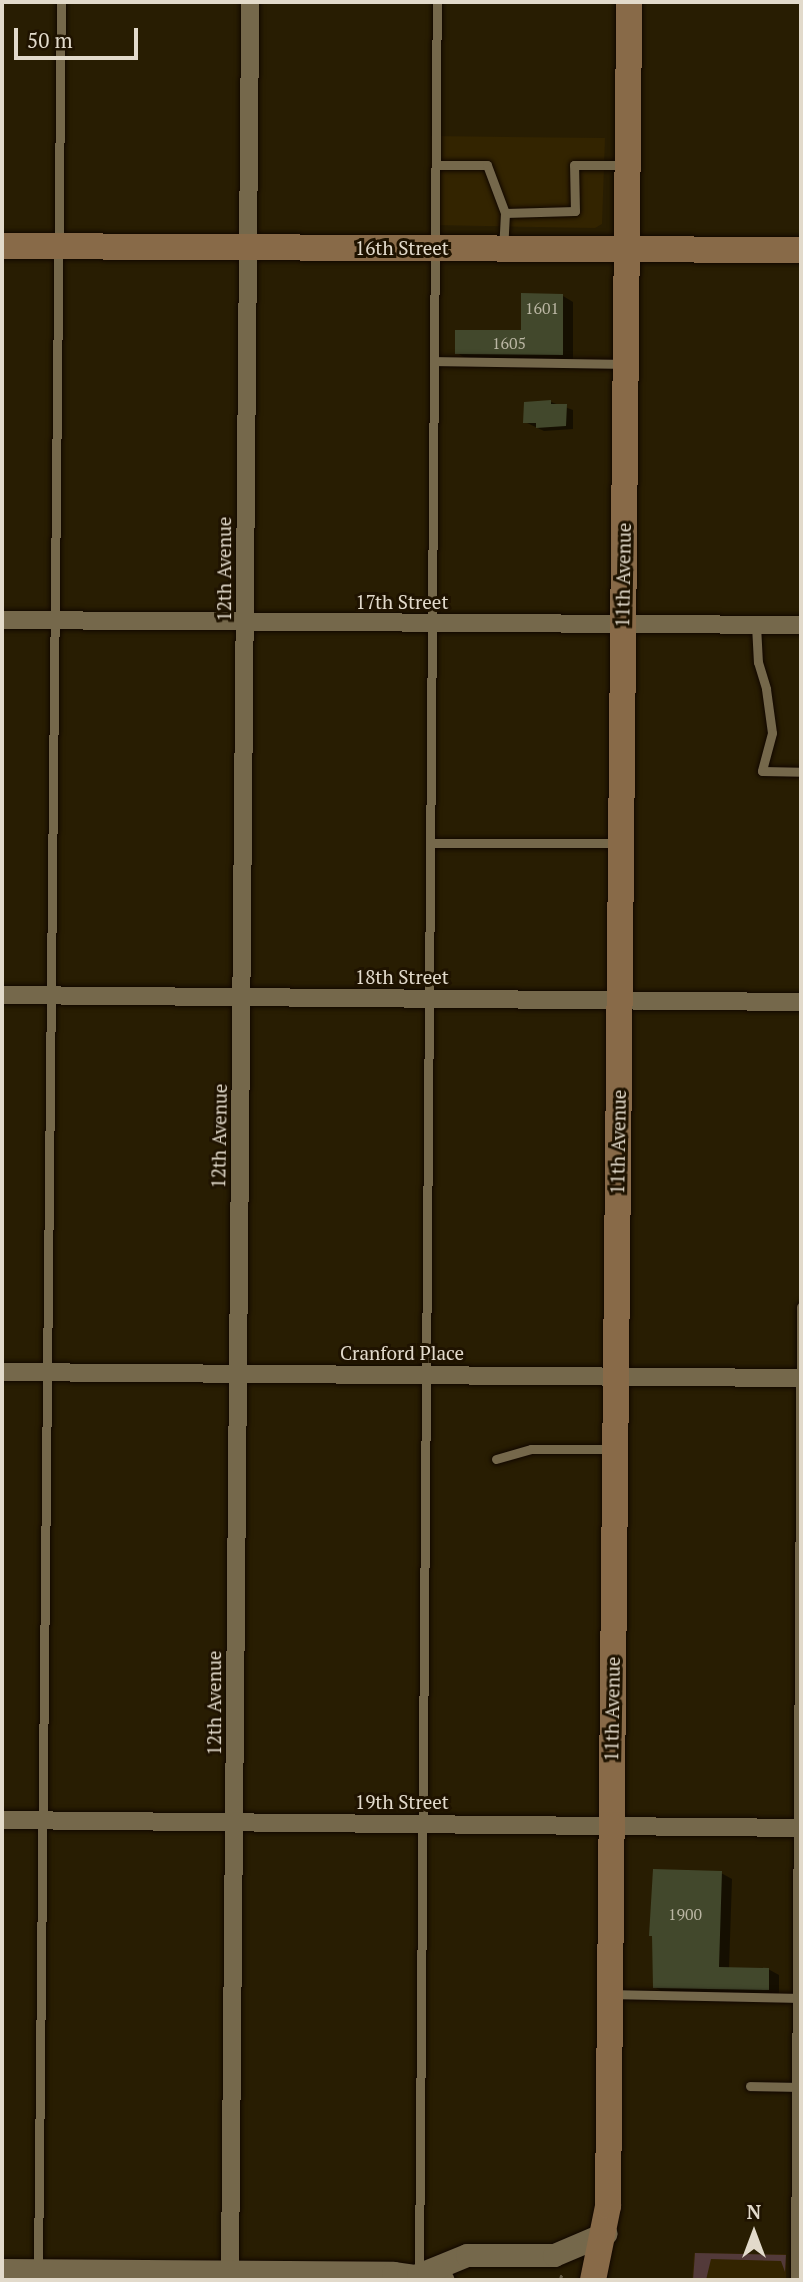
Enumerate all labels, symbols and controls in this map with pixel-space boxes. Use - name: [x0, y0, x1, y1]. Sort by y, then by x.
- scale bar: [18, 14, 142, 58]
- text: 50 m: [27, 26, 73, 54]
- street label: 16th Street: [355, 237, 449, 259]
- house number: 1601: [525, 298, 559, 318]
- house number: 1605: [492, 333, 526, 353]
- street label: 12th Avenue: [213, 516, 235, 622]
- street label: 11th Avenue: [611, 522, 635, 628]
- street label: 17th Street: [356, 591, 448, 613]
- street label: 18th Street: [355, 966, 449, 988]
- street label: 12th Avenue: [207, 1083, 231, 1189]
- street label: 11th Avenue: [606, 1089, 630, 1195]
- street label: Cranford Place: [340, 1342, 464, 1364]
- street label: 12th Avenue: [203, 1650, 225, 1756]
- street label: 11th Avenue: [600, 1656, 624, 1762]
- street label: 19th Street: [355, 1791, 449, 1813]
- house number: 1900: [668, 1904, 702, 1924]
- north arrow: [719, 2198, 789, 2268]
- text: N: [747, 2199, 761, 2224]

